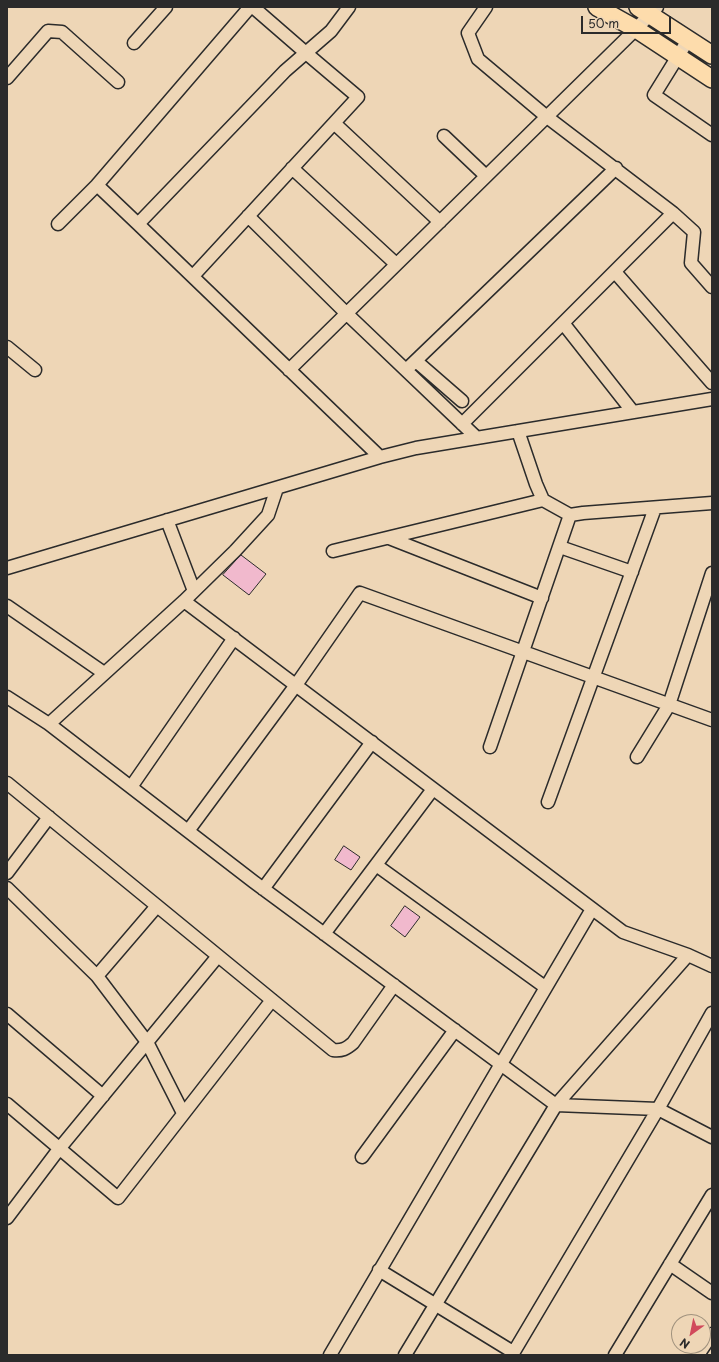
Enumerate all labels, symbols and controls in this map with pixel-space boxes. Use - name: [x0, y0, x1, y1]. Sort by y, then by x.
- scale bar: [583, 8, 673, 34]
- text: 50 m: [588, 14, 619, 32]
- north arrow: [671, 1314, 711, 1354]
- text: N: [676, 1334, 693, 1353]

